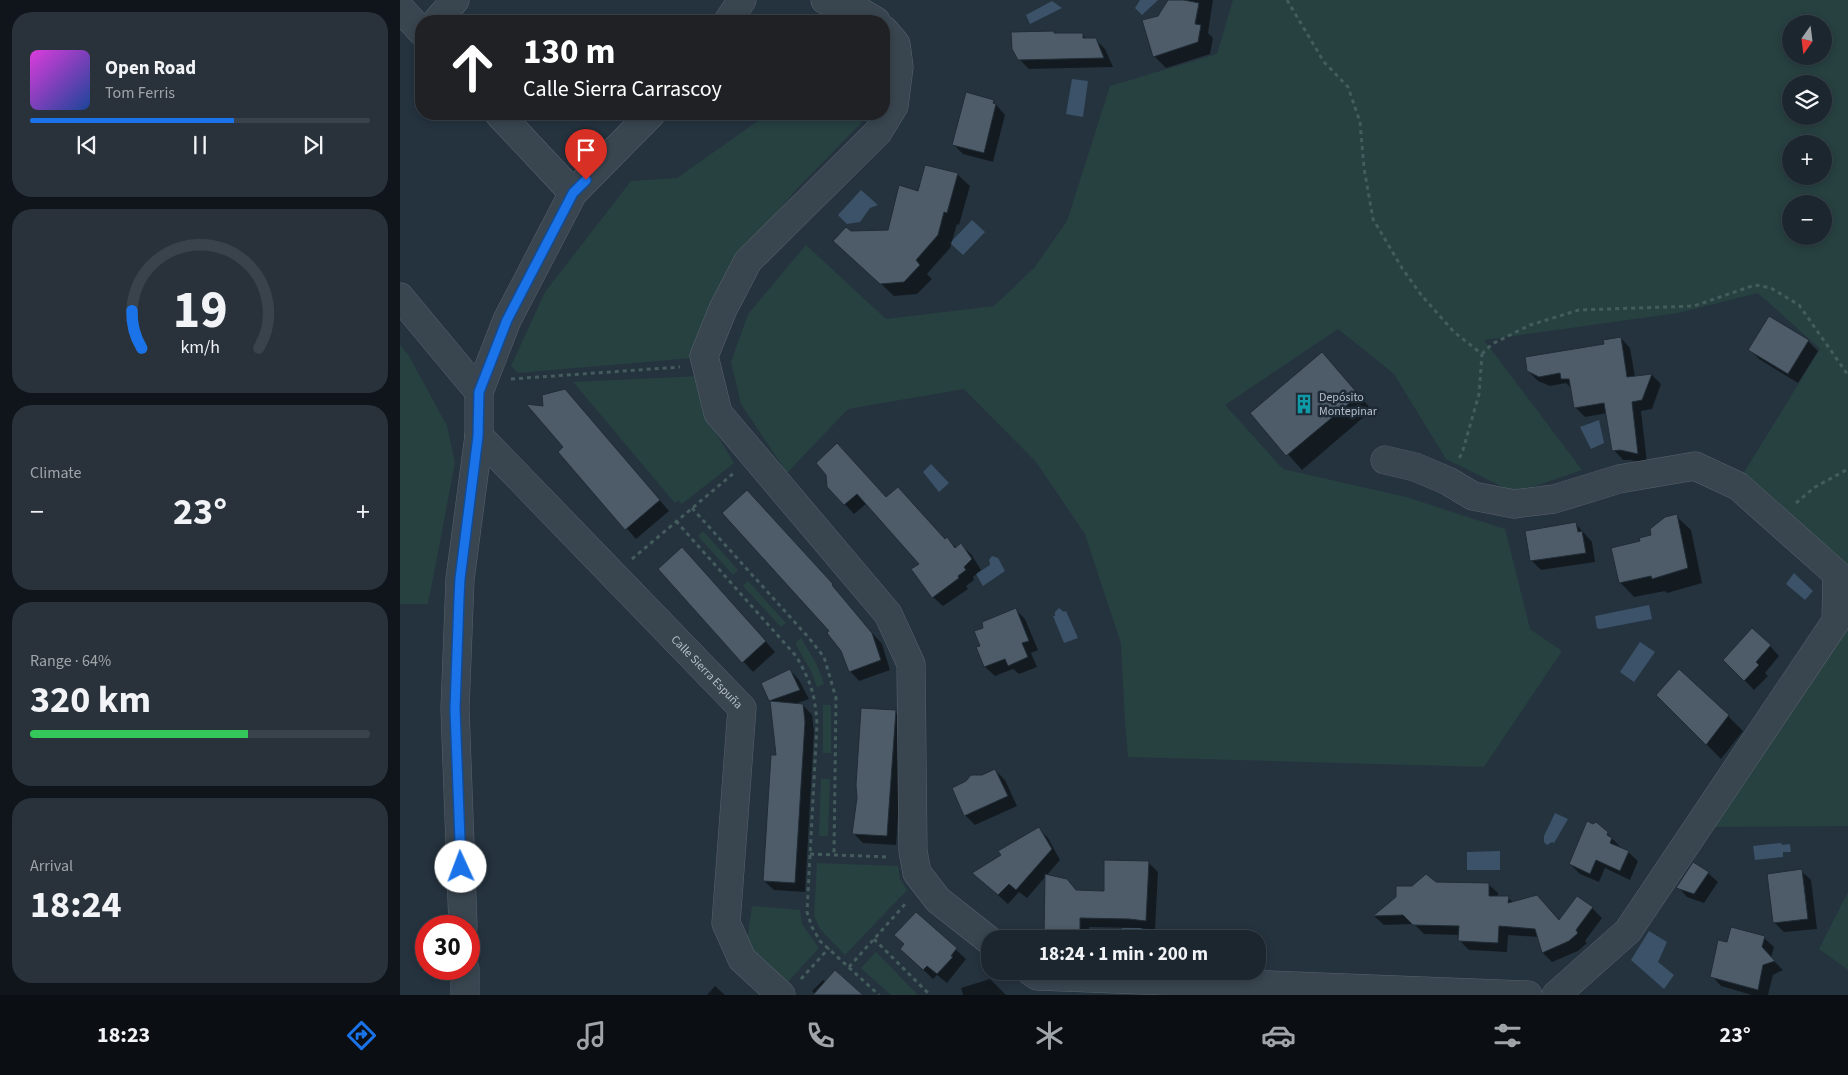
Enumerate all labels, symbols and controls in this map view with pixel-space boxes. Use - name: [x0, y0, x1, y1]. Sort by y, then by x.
- north arrow: [1782, 15, 1832, 65]
- map controls: [1782, 15, 1832, 245]
- text: 130 m: [523, 27, 615, 77]
- icon: ahead: [440, 35, 505, 100]
- text: Open Road: [105, 55, 196, 82]
- text: Calle Sierra Carrascoy: [523, 73, 722, 105]
- button: layers: [1782, 75, 1832, 125]
- text: Tom Ferris: [105, 82, 175, 104]
- pin: [565, 129, 607, 180]
- icon: previous: [73, 131, 101, 159]
- icon: pause: [186, 131, 214, 159]
- icon: next: [299, 131, 327, 159]
- button: +: [1782, 135, 1832, 185]
- icon: arrive: [572, 136, 600, 164]
- button: −: [1782, 195, 1832, 245]
- text: 19: [173, 274, 227, 348]
- text: km/h: [180, 335, 220, 360]
- place label: Depósito Montepinar: [1319, 389, 1378, 420]
- building icon: Depósito Montepinar: [1293, 393, 1315, 415]
- text: Climate: [30, 462, 81, 484]
- text: 23°: [173, 485, 227, 539]
- text: −: [30, 492, 44, 532]
- text: +: [356, 492, 370, 532]
- street label: Calle Sierra Espuña: [667, 631, 747, 712]
- text: Range · 64%: [30, 650, 111, 672]
- text: 320 km: [30, 673, 151, 727]
- position arrow: [434, 840, 486, 892]
- text: Arrival: [30, 855, 73, 877]
- text: 18:24: [30, 878, 122, 932]
- speed limit sign: 30: [415, 915, 480, 980]
- text: 18:24 · 1 min · 200 m: [1039, 941, 1208, 968]
- icon: directions: [344, 1018, 379, 1053]
- icon: music: [574, 1018, 609, 1053]
- icon: phone: [803, 1018, 838, 1053]
- icon: climate: [1032, 1018, 1067, 1053]
- icon: car: [1261, 1018, 1296, 1053]
- icon: filters: [1490, 1018, 1525, 1053]
- text: 18:23: [97, 1019, 150, 1051]
- text: 23°: [1720, 1019, 1751, 1051]

